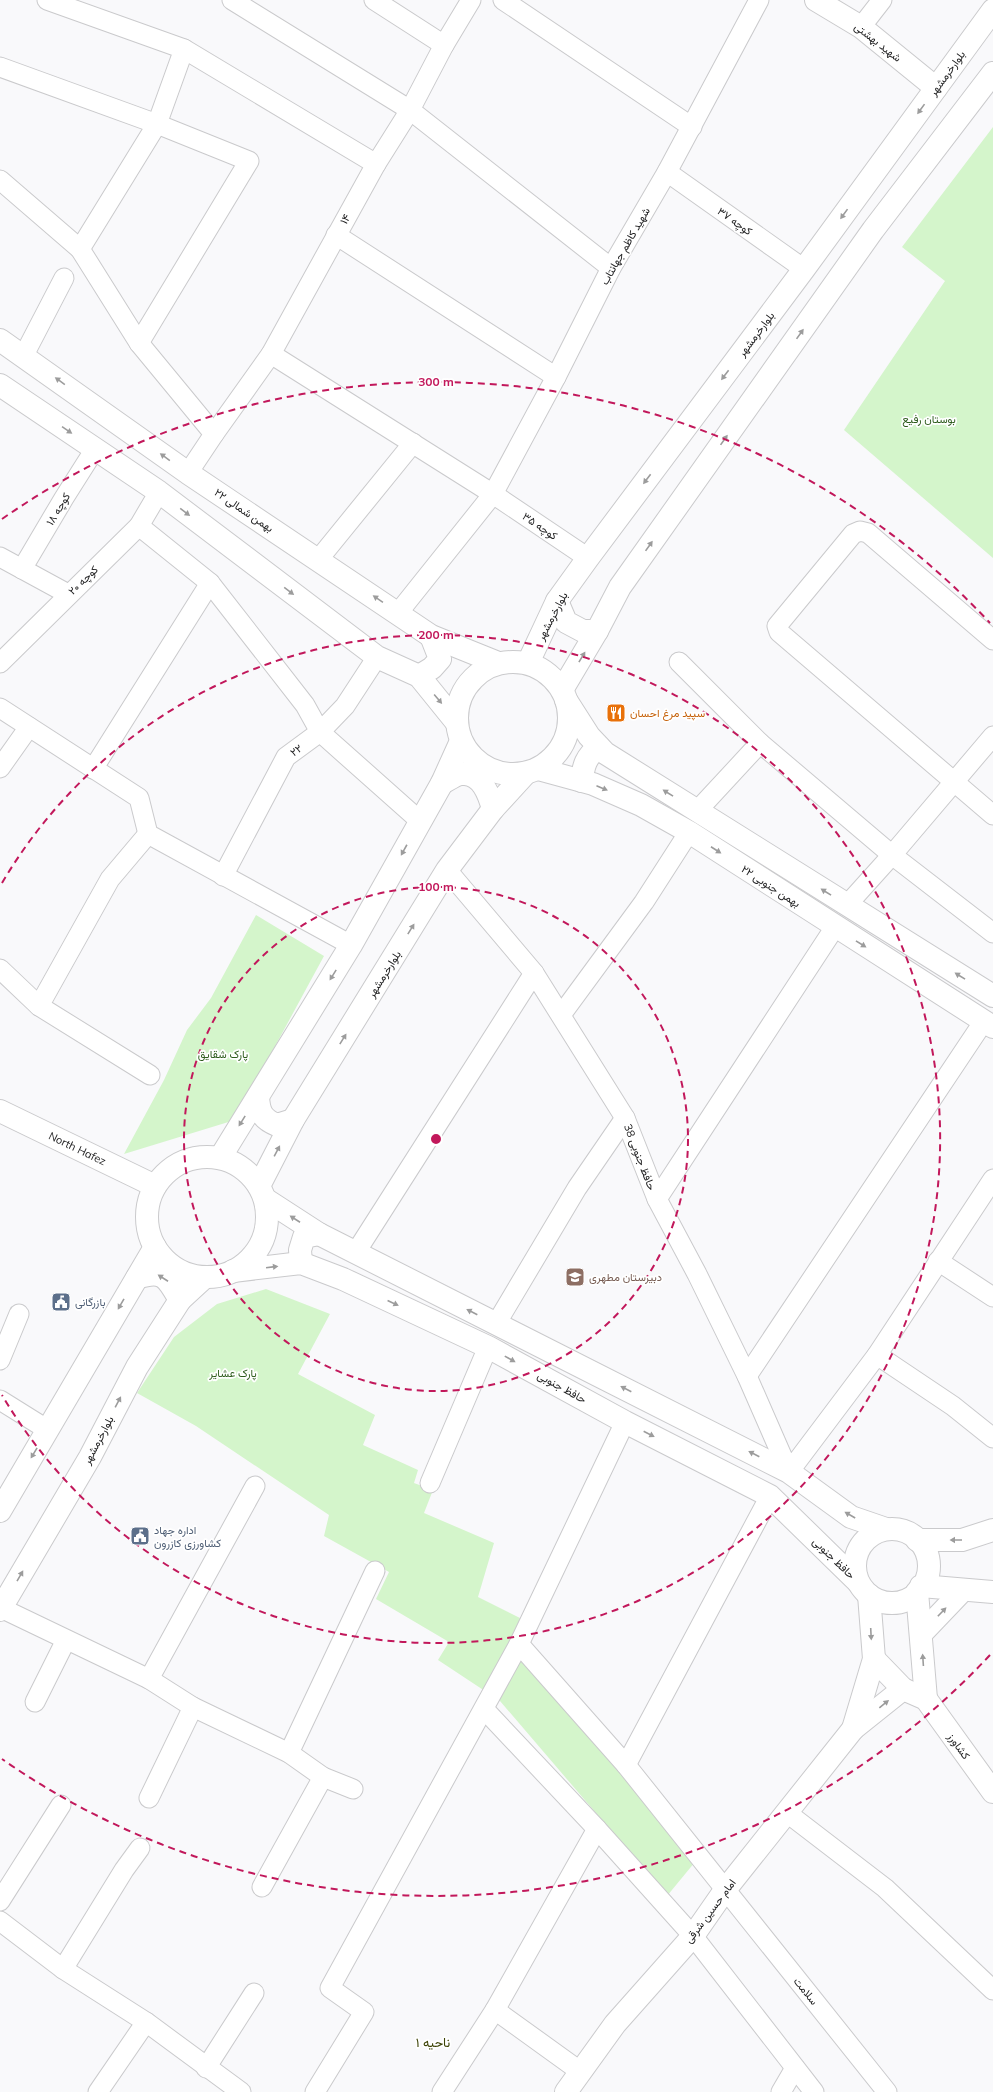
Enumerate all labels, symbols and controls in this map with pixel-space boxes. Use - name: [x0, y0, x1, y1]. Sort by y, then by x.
- street label: شهید بهشتی: [852, 19, 905, 65]
- street label: بلوارخرمشهر: [925, 48, 968, 99]
- one-way arrow: [916, 104, 925, 115]
- street label: شهید کاظم جهانتاب: [597, 204, 654, 288]
- street label: کوچه ۳۷: [714, 204, 755, 239]
- one-way arrow: [840, 209, 848, 220]
- street label: ۱۴: [337, 211, 353, 227]
- street label: بلوارخرمشهر: [734, 309, 777, 360]
- one-way arrow: [796, 329, 804, 339]
- one-way arrow: [721, 369, 729, 380]
- text: 300 m: [418, 374, 454, 389]
- one-way arrow: [55, 377, 65, 385]
- park label: بوستان رفیع: [902, 412, 956, 427]
- one-way arrow: [62, 426, 72, 434]
- one-way arrow: [720, 435, 728, 445]
- one-way arrow: [160, 453, 171, 461]
- one-way arrow: [643, 474, 651, 484]
- street label: ۲۲ بهمن شمالی: [212, 485, 276, 535]
- street label: کوچه ۱۸: [43, 490, 74, 528]
- one-way arrow: [180, 508, 191, 516]
- street label: کوچه ۳۵: [519, 509, 560, 544]
- one-way arrow: [645, 541, 653, 551]
- street label: کوچه ۲۰: [65, 562, 102, 598]
- one-way arrow: [284, 586, 294, 594]
- street label: بلوارخرمشهر: [533, 589, 571, 643]
- one-way arrow: [372, 596, 384, 603]
- text: 200 m: [418, 627, 454, 642]
- one-way arrow: [578, 651, 585, 663]
- one-way arrow: [433, 694, 442, 705]
- restaurant icon: سپید مرغ احسان: [605, 702, 627, 724]
- place label: سپید مرغ احسان: [630, 706, 705, 721]
- street label: ۲۲: [287, 741, 305, 759]
- one-way arrow: [597, 786, 609, 792]
- one-way arrow: [663, 789, 674, 797]
- one-way arrow: [401, 844, 408, 856]
- one-way arrow: [711, 846, 721, 854]
- street label: ۲۲ بهمن جنوبی: [739, 862, 803, 910]
- text: 100 m: [418, 879, 454, 894]
- one-way arrow: [821, 888, 831, 896]
- one-way arrow: [407, 924, 415, 934]
- one-way arrow: [855, 940, 867, 947]
- street label: بلوارخرمشهر: [364, 948, 404, 1001]
- one-way arrow: [329, 969, 336, 981]
- one-way arrow: [954, 972, 966, 979]
- one-way arrow: [339, 1034, 347, 1044]
- park label: پارک شقایق: [198, 1047, 248, 1062]
- one-way arrow: [239, 1115, 246, 1127]
- street label: حافظ جنوبی 38: [621, 1122, 659, 1192]
- street label: North Hafez: [46, 1129, 109, 1168]
- centre of rings: [429, 1132, 443, 1146]
- one-way arrow: [274, 1145, 280, 1157]
- one-way arrow: [289, 1215, 301, 1222]
- one-way arrow: [266, 1264, 278, 1270]
- school or university icon: دبیرستان مطهری: [564, 1266, 586, 1288]
- place label: دبیرستان مطهری: [589, 1270, 662, 1284]
- one-way arrow: [157, 1275, 169, 1282]
- public building icon: بازرگانی: [50, 1291, 72, 1313]
- place label: بازرگانی: [75, 1295, 106, 1309]
- one-way arrow: [118, 1299, 125, 1310]
- one-way arrow: [388, 1300, 399, 1306]
- one-way arrow: [466, 1309, 477, 1315]
- one-way arrow: [505, 1355, 516, 1362]
- park label: پارک عشایر: [208, 1366, 257, 1381]
- street label: حافظ جنوبی: [535, 1368, 589, 1406]
- one-way arrow: [620, 1386, 631, 1392]
- one-way arrow: [115, 1396, 122, 1408]
- street label: بلوارخرمشهر: [79, 1413, 117, 1467]
- one-way arrow: [643, 1431, 655, 1438]
- one-way arrow: [31, 1447, 38, 1459]
- one-way arrow: [748, 1451, 760, 1457]
- one-way arrow: [844, 1511, 856, 1518]
- place label: اداره جهاد کشاورزی کازرون: [154, 1523, 221, 1550]
- public building icon: اداره جهاد کشاورزی کازرون: [129, 1525, 151, 1547]
- street label: حافظ جنوبی: [810, 1534, 858, 1582]
- one-way arrow: [949, 1537, 962, 1543]
- one-way arrow: [16, 1570, 23, 1582]
- one-way arrow: [937, 1607, 947, 1617]
- one-way arrow: [868, 1628, 875, 1640]
- one-way arrow: [919, 1654, 926, 1666]
- one-way arrow: [878, 1700, 889, 1709]
- street label: کشاورز: [944, 1729, 973, 1762]
- street label: امام حسین شرقی: [681, 1876, 740, 1947]
- street label: سلامت: [791, 1974, 822, 2008]
- district label: ناحیه ۱: [416, 2034, 451, 2050]

